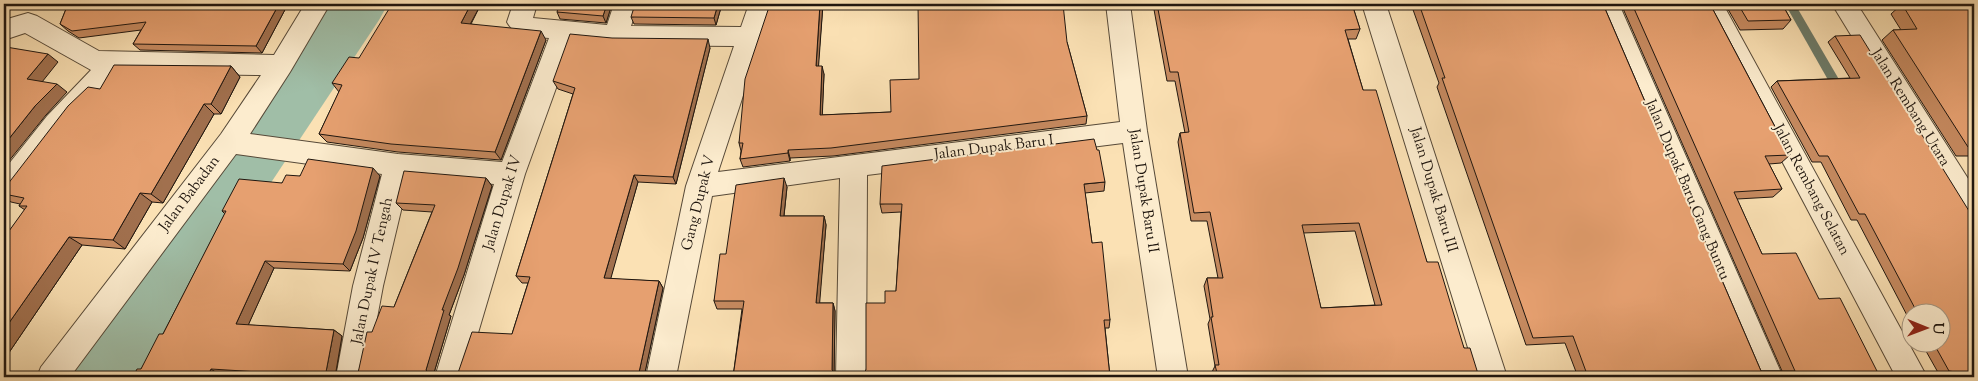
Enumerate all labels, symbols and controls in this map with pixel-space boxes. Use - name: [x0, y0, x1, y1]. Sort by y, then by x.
- street label: Jalan Rembang Utara: [1865, 44, 1955, 171]
- street label: Jalan Dupak Baru Gang Buntu: [1639, 96, 1735, 284]
- street label: Jalan Rembang Selatan: [1767, 120, 1855, 260]
- street label: Jalan Dupak Baru III: [1404, 124, 1462, 255]
- street label: Jalan Dupak Baru II: [1123, 127, 1163, 254]
- street label: Jalan Dupak Baru I: [932, 130, 1055, 166]
- street label: Jalan Babadan: [154, 152, 225, 237]
- street label: Jalan Dupak IV: [478, 153, 527, 254]
- street label: Gang Dupak V: [677, 153, 721, 253]
- street label: Jalan Dupak IV Tengah: [347, 195, 399, 347]
- north arrow: [1900, 304, 1950, 354]
- text: U: [1927, 322, 1947, 335]

